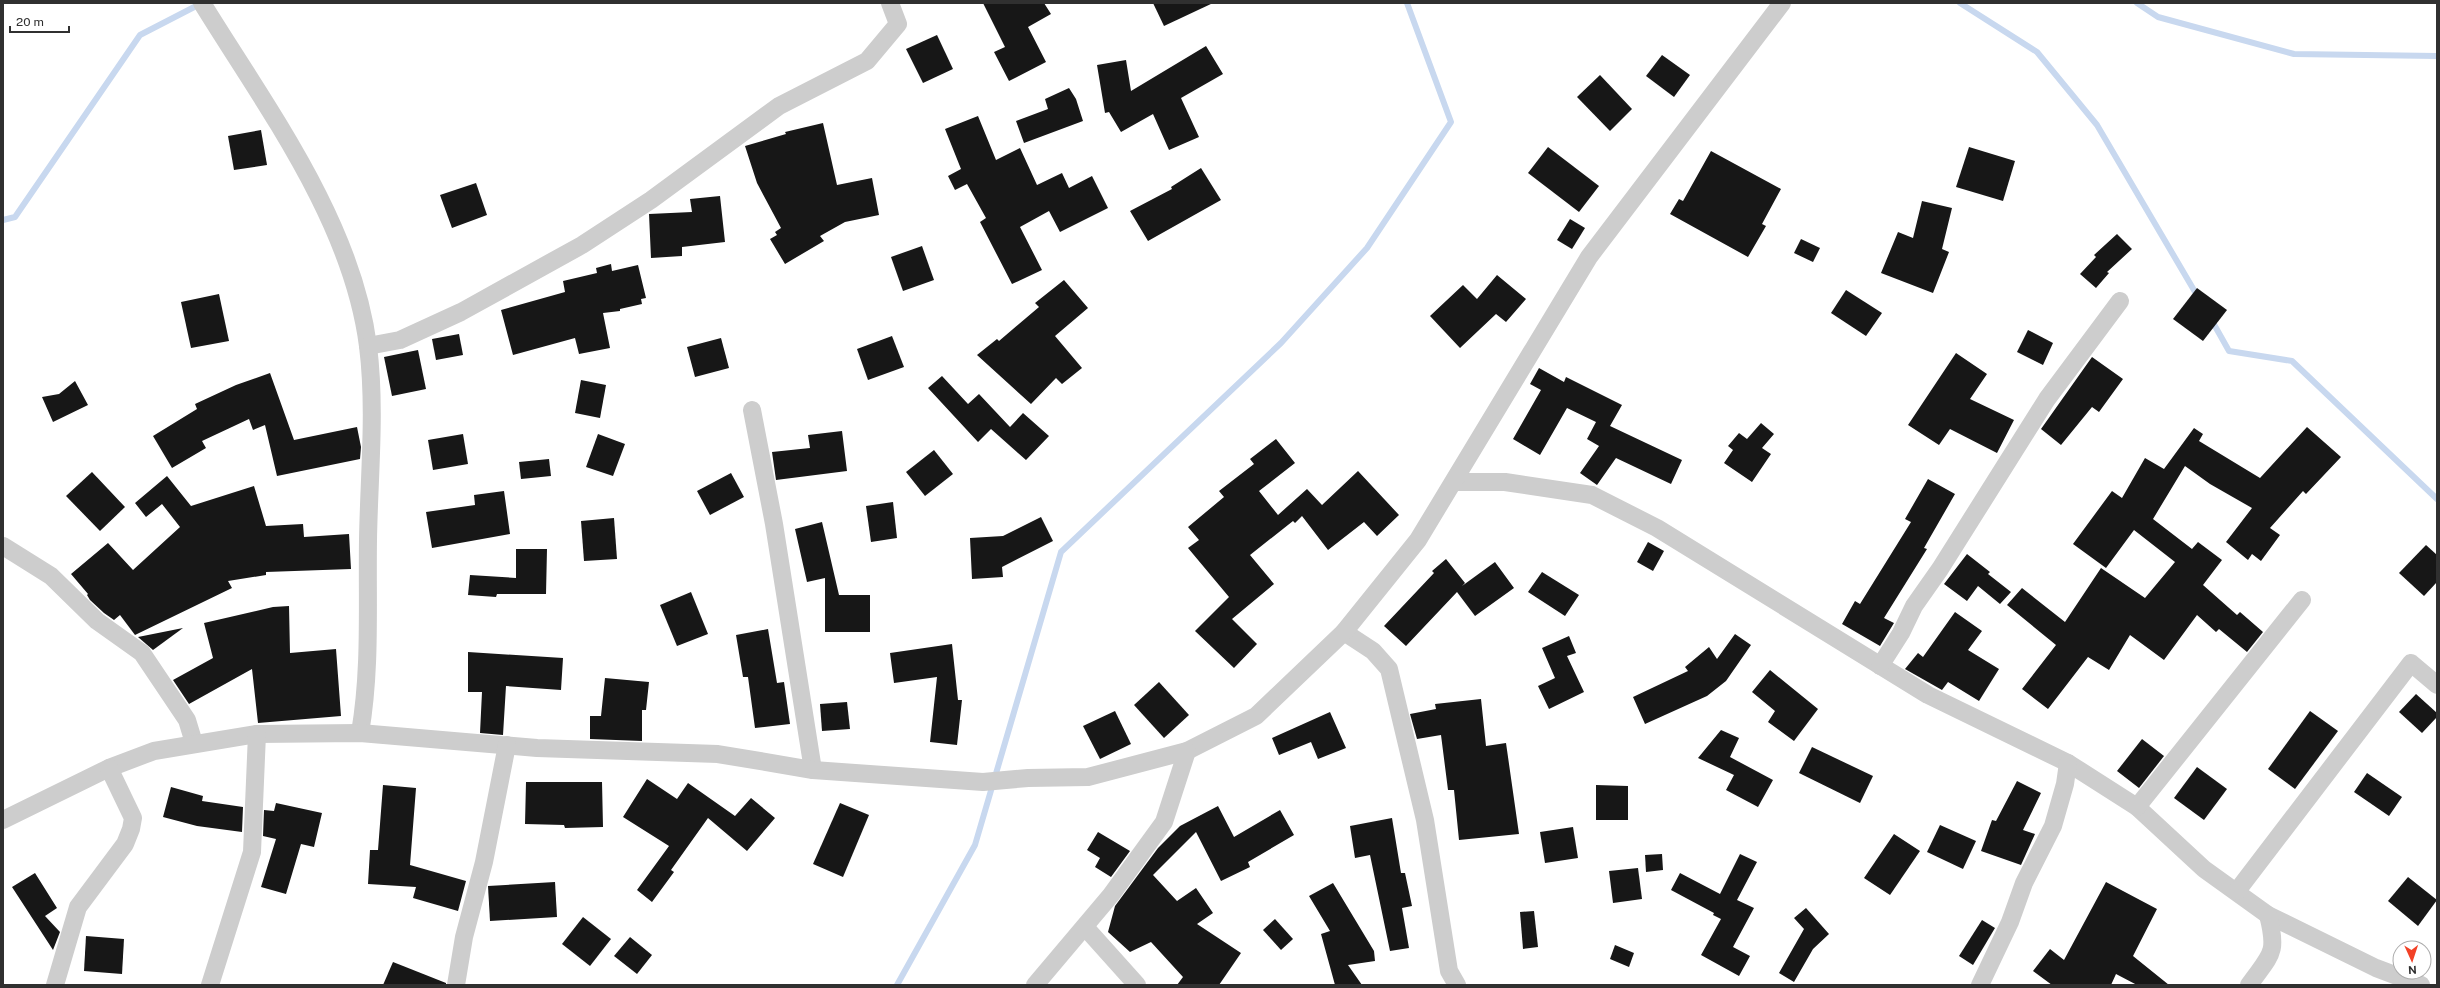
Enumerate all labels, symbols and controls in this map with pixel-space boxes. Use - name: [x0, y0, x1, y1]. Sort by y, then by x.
- scale bar: [10, 8, 69, 34]
- text: 20 m: [16, 15, 44, 29]
- north arrow: [2392, 940, 2432, 980]
- text: N: [2408, 964, 2417, 976]

